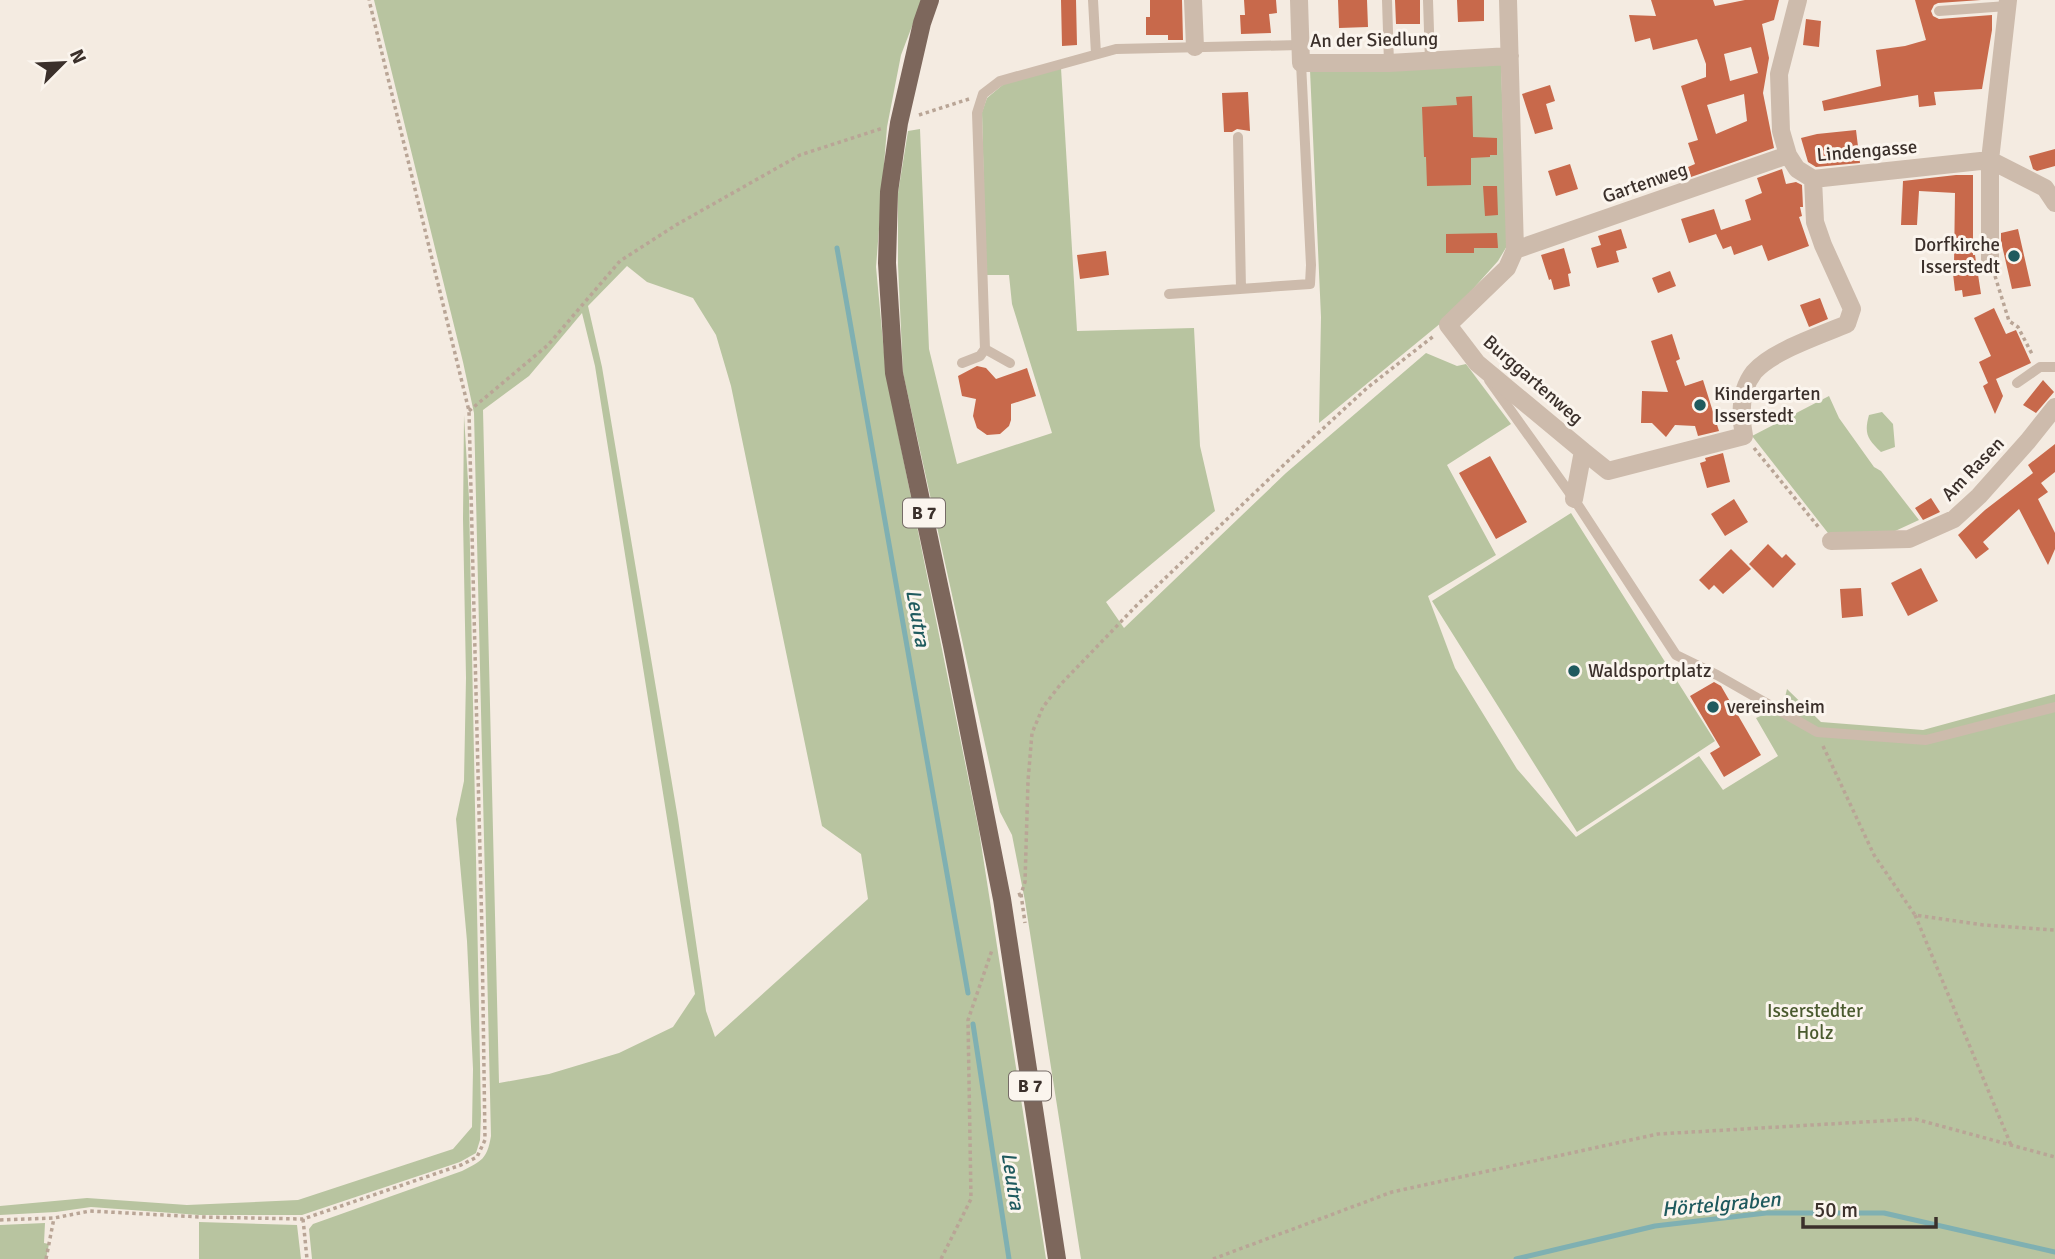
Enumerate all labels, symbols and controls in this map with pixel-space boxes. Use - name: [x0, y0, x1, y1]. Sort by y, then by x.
- street label: An der Siedlung: [1310, 27, 1438, 53]
- north arrow: [28, 28, 98, 98]
- text: N: [64, 46, 91, 67]
- street label: Lindengasse: [1816, 135, 1918, 167]
- street label: Gartenweg: [1599, 157, 1691, 209]
- place label: Dorfkirche Isserstedt: [1914, 233, 2000, 279]
- marker: Dorfkirche Isserstedt: [2006, 248, 2022, 264]
- street label: Burggartenweg: [1478, 330, 1588, 430]
- place label: Kindergarten Isserstedt: [1714, 382, 1821, 428]
- marker: Kindergarten Isserstedt: [1692, 397, 1708, 413]
- street label: Am Rasen: [1937, 432, 2009, 506]
- road number: B 7: [903, 499, 945, 528]
- water label: Leutra: [900, 587, 936, 650]
- place label: Waldsportplatz: [1588, 659, 1711, 683]
- marker: Waldsportplatz: [1566, 663, 1582, 679]
- place label: vereinsheim: [1727, 695, 1825, 719]
- marker: vereinsheim: [1705, 699, 1721, 715]
- park label: Isserstedter Holz: [1767, 999, 1863, 1045]
- road number: B 7: [1009, 1072, 1051, 1100]
- water label: Leutra: [996, 1150, 1031, 1213]
- water label: Hörtelgraben: [1660, 1186, 1782, 1222]
- scale bar: [1803, 1186, 1936, 1230]
- text: 50 m: [1814, 1197, 1858, 1223]

